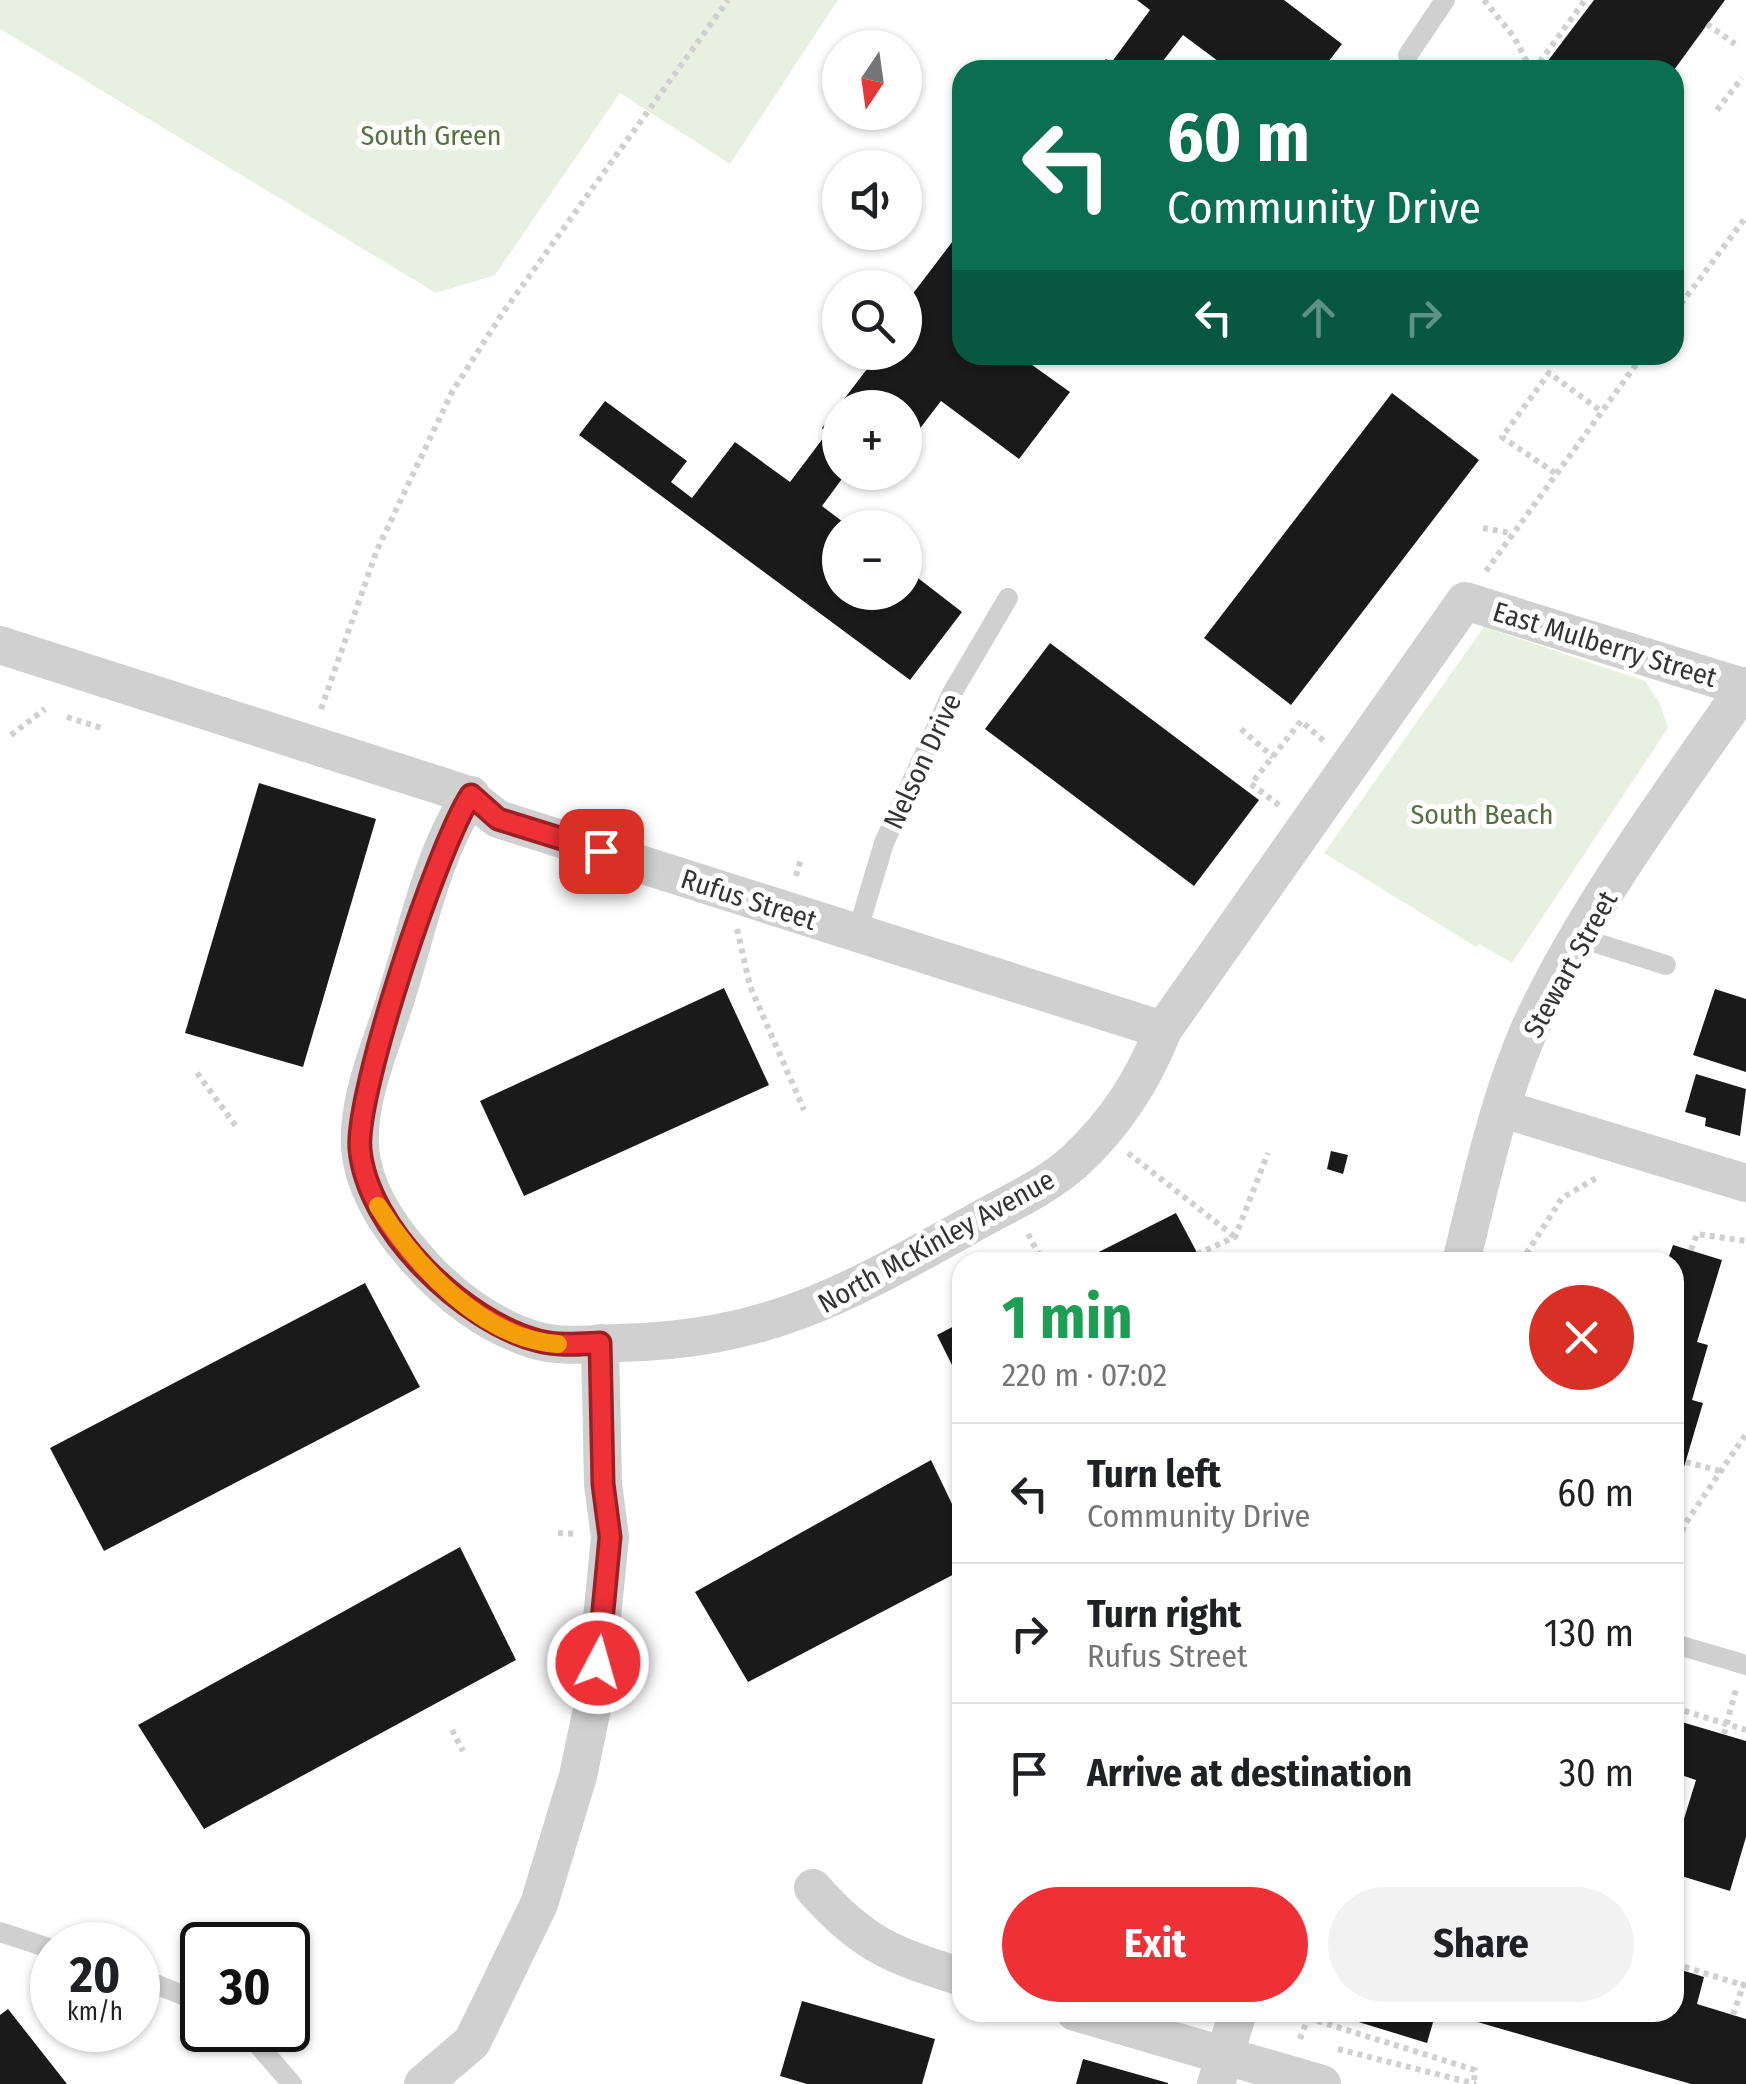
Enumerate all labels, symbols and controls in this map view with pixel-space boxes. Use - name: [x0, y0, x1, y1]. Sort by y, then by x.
- north arrow: [822, 30, 922, 130]
- map controls: [822, 30, 922, 610]
- text: 60 m: [1167, 96, 1310, 180]
- icon: left: [1002, 100, 1132, 230]
- park label: South Green: [360, 119, 502, 152]
- button: sound: [822, 150, 922, 250]
- text: Community Drive: [1167, 181, 1481, 235]
- button: search: [822, 270, 922, 370]
- icon: left: [1186, 290, 1241, 345]
- icon: ahead: [1291, 290, 1346, 345]
- icon: right: [1396, 290, 1451, 345]
- button: +: [822, 390, 922, 490]
- button: −: [822, 510, 922, 610]
- street label: East Mulberry Street: [1489, 595, 1721, 694]
- street label: Nelson Drive: [877, 688, 968, 834]
- park label: South Beach: [1410, 798, 1554, 831]
- pin: [559, 809, 644, 894]
- icon: arrive: [574, 824, 629, 879]
- street label: Rufus Street: [677, 862, 822, 937]
- street label: Stewart Street: [1517, 884, 1625, 1043]
- street label: North McKinley Avenue: [812, 1163, 1060, 1320]
- text: 1 min: [1002, 1282, 1133, 1354]
- button: close: [1529, 1285, 1634, 1390]
- text: 220 m · 07:02: [1002, 1356, 1167, 1394]
- text: Turn left: [1087, 1451, 1221, 1497]
- icon: left: [1002, 1466, 1057, 1521]
- text: 60 m: [1557, 1470, 1634, 1516]
- text: Community Drive: [1087, 1497, 1310, 1535]
- text: Turn right: [1087, 1591, 1241, 1637]
- icon: right: [1002, 1606, 1057, 1661]
- text: 130 m: [1544, 1610, 1634, 1656]
- position arrow: [546, 1611, 650, 1715]
- text: Rufus Street: [1087, 1637, 1248, 1675]
- icon: arrive: [1002, 1746, 1057, 1801]
- text: Arrive at destination: [1087, 1750, 1412, 1796]
- text: 30 m: [1559, 1750, 1634, 1796]
- button: Exit: [1002, 1887, 1308, 2002]
- button: Share: [1328, 1887, 1634, 2002]
- speed limit sign: 30: [180, 1922, 310, 2052]
- text: 20: [70, 1945, 120, 2005]
- text: km/h: [67, 1997, 123, 2027]

